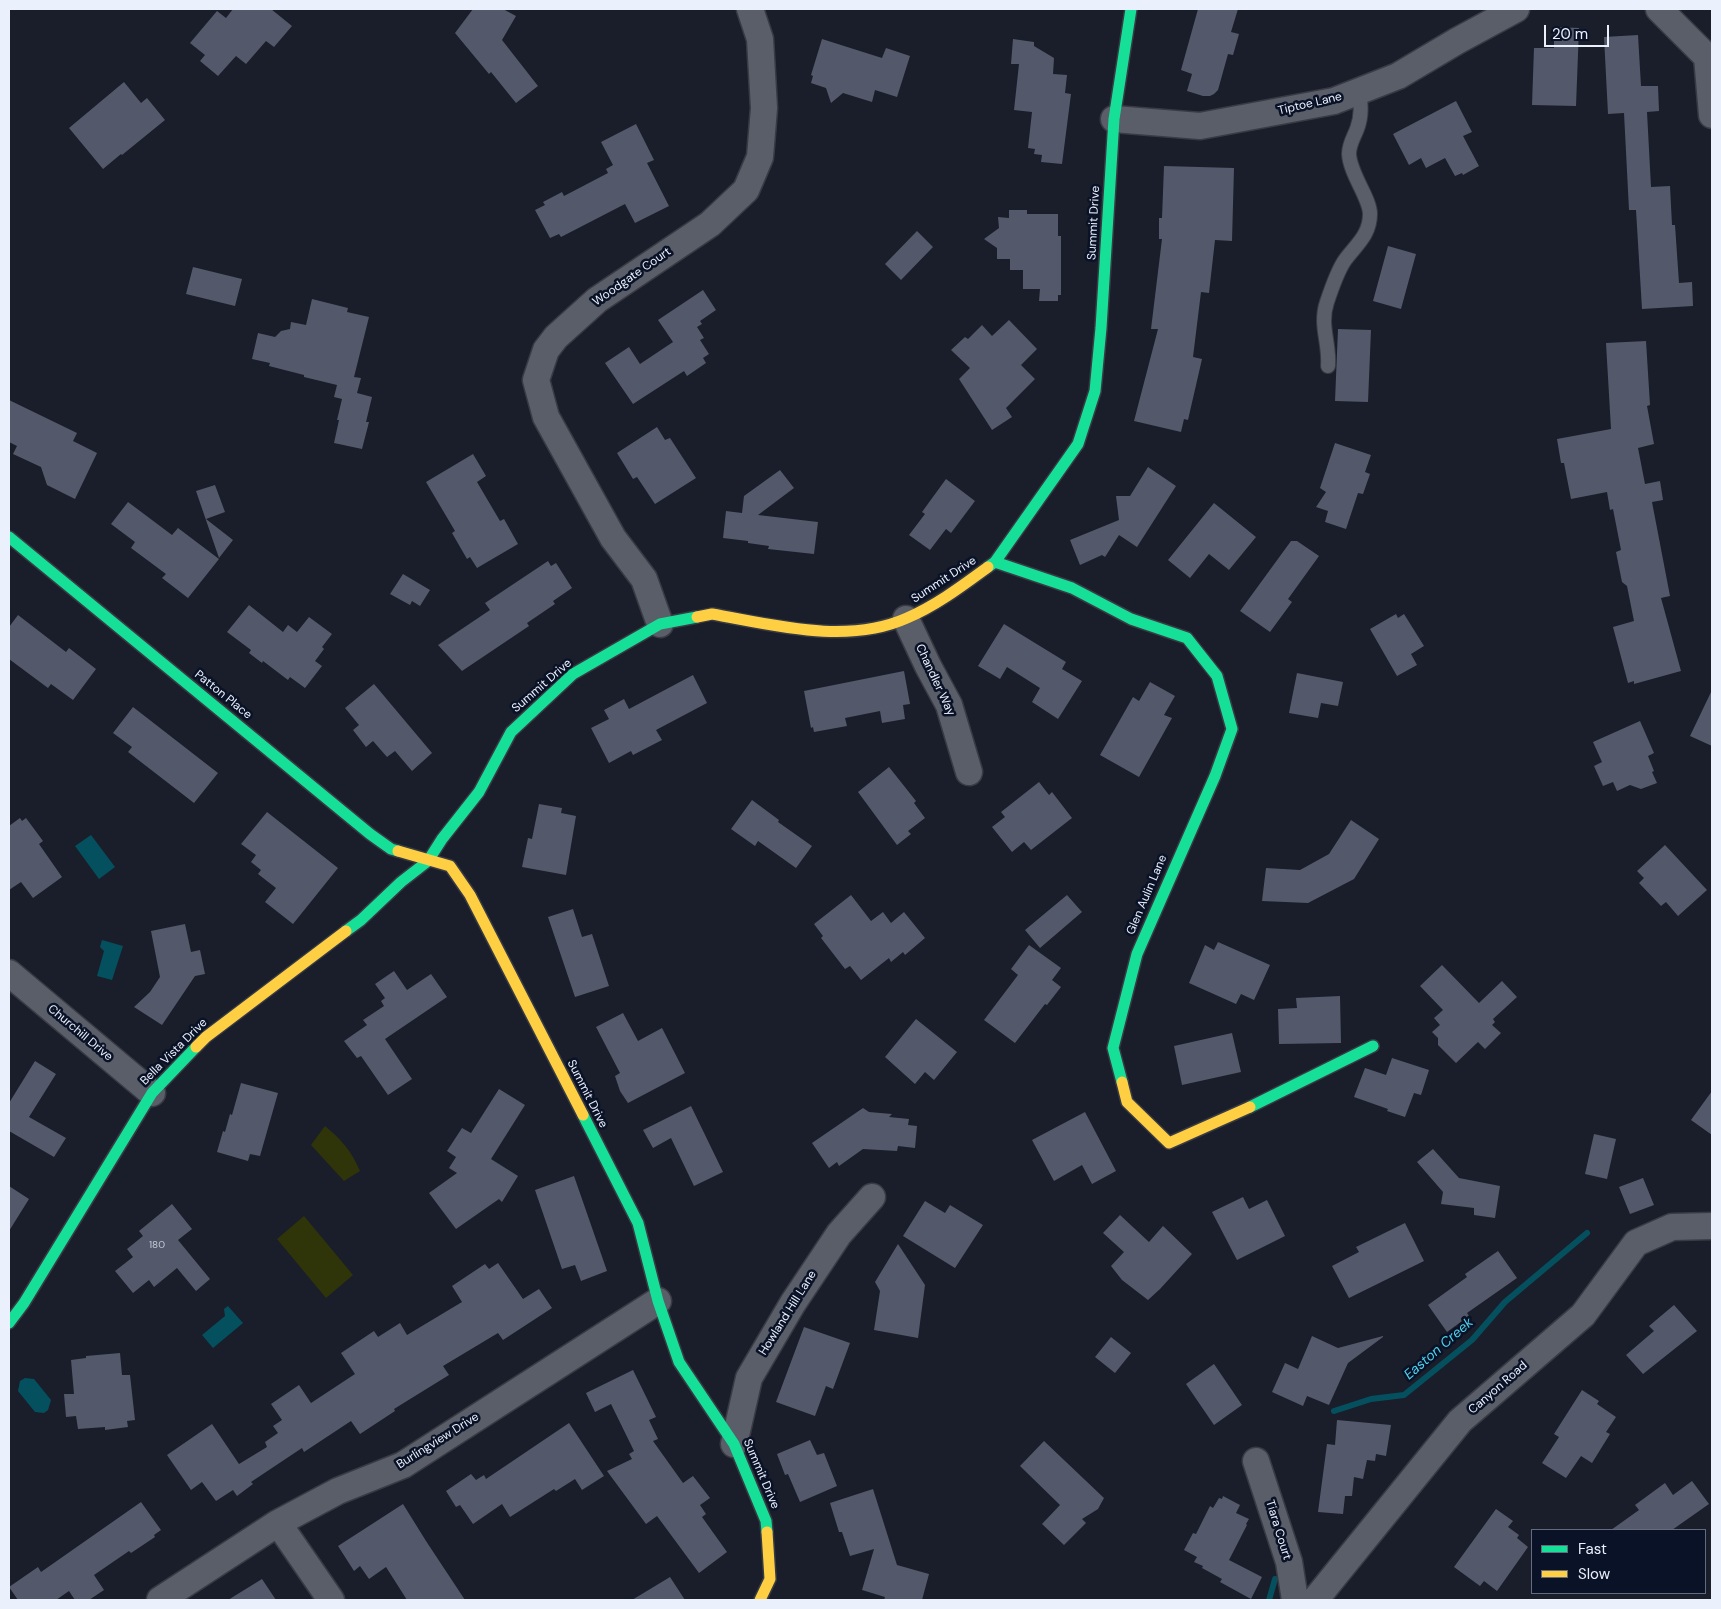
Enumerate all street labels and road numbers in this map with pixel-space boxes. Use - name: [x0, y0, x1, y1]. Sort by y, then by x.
- street label: Tiptoe Lane: [1277, 90, 1343, 118]
- street label: Summit Drive: [1085, 185, 1103, 261]
- street label: Woodgate Court: [590, 245, 674, 309]
- street label: Summit Drive: [909, 554, 979, 606]
- street label: Chandler Way: [912, 642, 958, 718]
- street label: Summit Drive: [509, 656, 575, 716]
- street label: Patton Place: [192, 668, 254, 722]
- street label: Glen Aulin Lane: [1124, 853, 1170, 937]
- street label: Churchill Drive: [45, 1002, 115, 1064]
- street label: Bella Vista Drive: [138, 1016, 210, 1088]
- street label: Summit Drive: [564, 1058, 610, 1130]
- street label: Howland Hill Lane: [756, 1268, 820, 1358]
- street label: Canyon Road: [1466, 1359, 1530, 1417]
- street label: Burlingview Drive: [394, 1410, 482, 1472]
- street label: Summit Drive: [740, 1437, 782, 1511]
- street label: Tiara Court: [1262, 1498, 1294, 1562]

